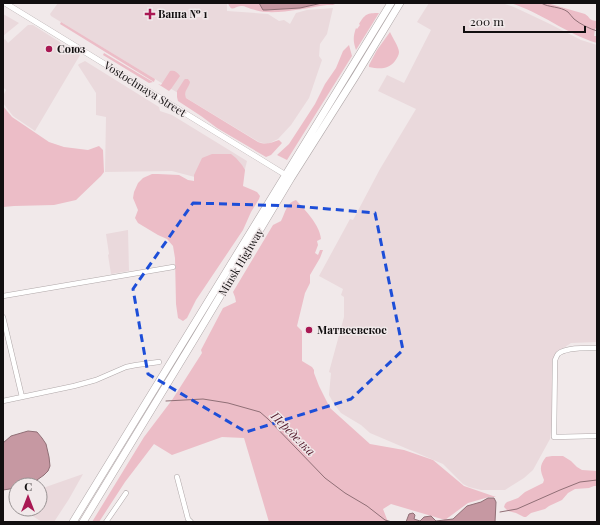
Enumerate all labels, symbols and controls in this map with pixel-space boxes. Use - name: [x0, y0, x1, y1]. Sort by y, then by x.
- place label: Ваша № 1: [158, 6, 208, 21]
- scale bar: [464, 8, 585, 34]
- marker: Ваша № 1: [145, 9, 155, 19]
- text: 200 m: [470, 13, 504, 29]
- place label: Союз: [57, 41, 86, 56]
- marker: Союз: [44, 44, 54, 54]
- street label: Vostochnaya Street: [101, 57, 189, 120]
- street label: Minsk Highway: [215, 225, 267, 298]
- place label: Матвеевское: [317, 322, 387, 337]
- marker: Матвеевское: [304, 325, 314, 335]
- water label: Переделка: [268, 407, 319, 459]
- north arrow: [8, 477, 48, 517]
- text: С: [24, 479, 32, 494]

